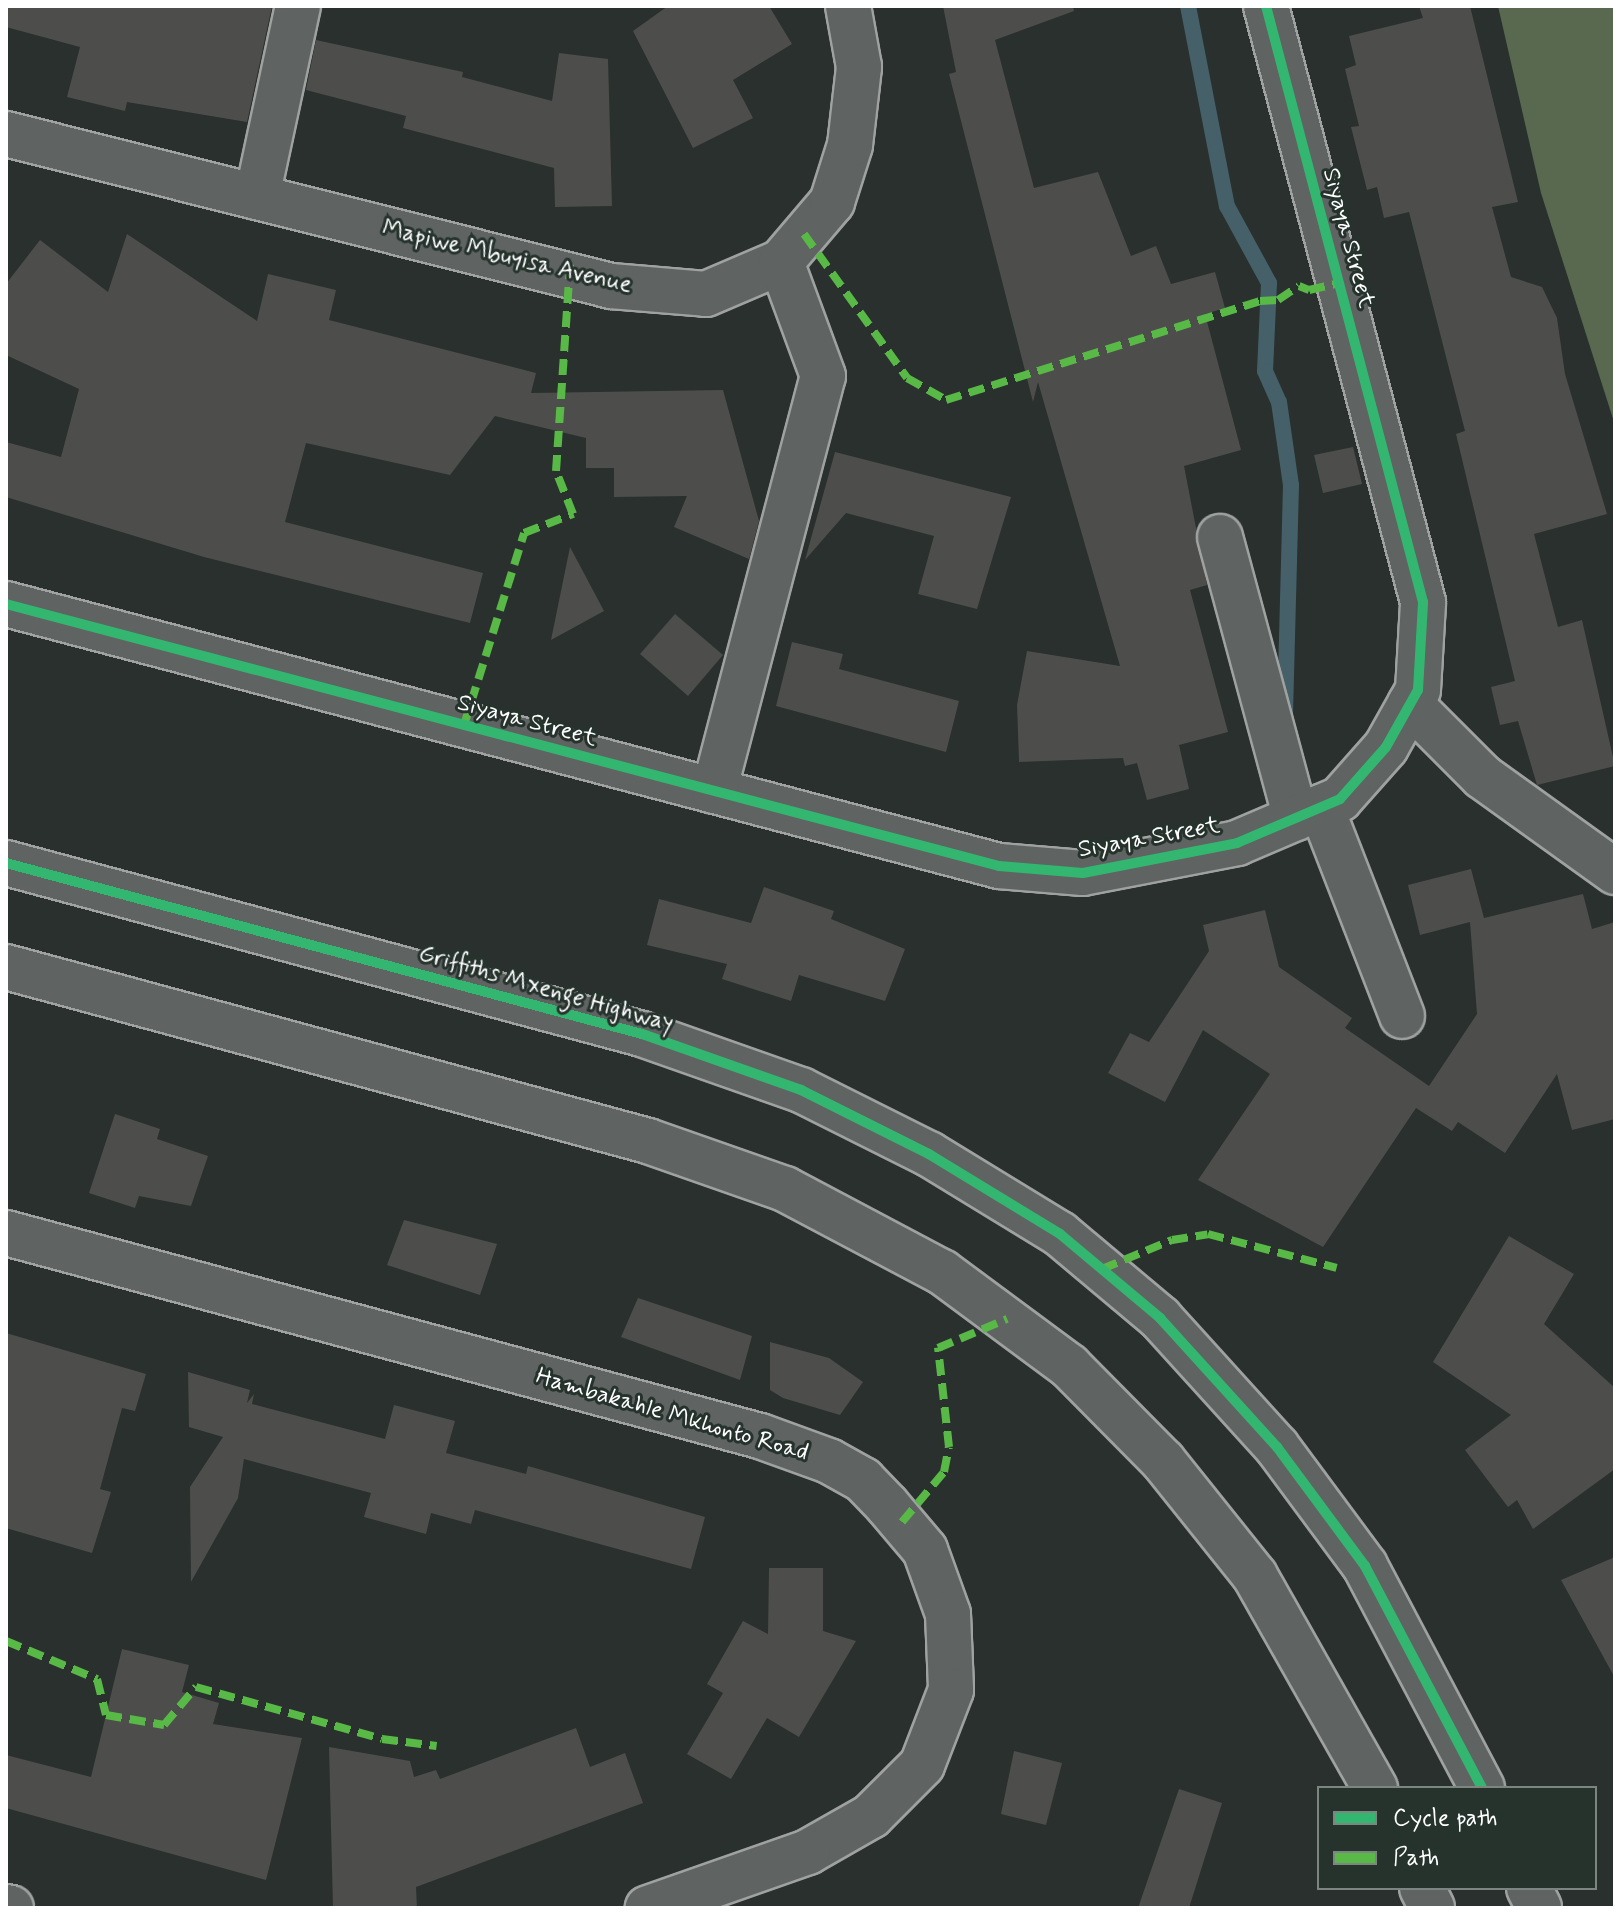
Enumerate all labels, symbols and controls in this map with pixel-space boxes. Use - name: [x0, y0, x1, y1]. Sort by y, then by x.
- street label: Siyaya Street: [1316, 165, 1380, 311]
- street label: Mapiwe Mbuyisa Avenue: [379, 214, 635, 300]
- street label: Siyaya Street: [454, 689, 600, 753]
- street label: Siyaya Street: [1076, 811, 1222, 865]
- street label: Griffiths Mxenge Highway: [415, 939, 677, 1039]
- street label: Hambakahle Mkhonto Road: [534, 1363, 810, 1467]
- legend: [1317, 1786, 1597, 1890]
- text: Cycle path: [1393, 1803, 1498, 1834]
- text: Path: [1393, 1843, 1439, 1874]

